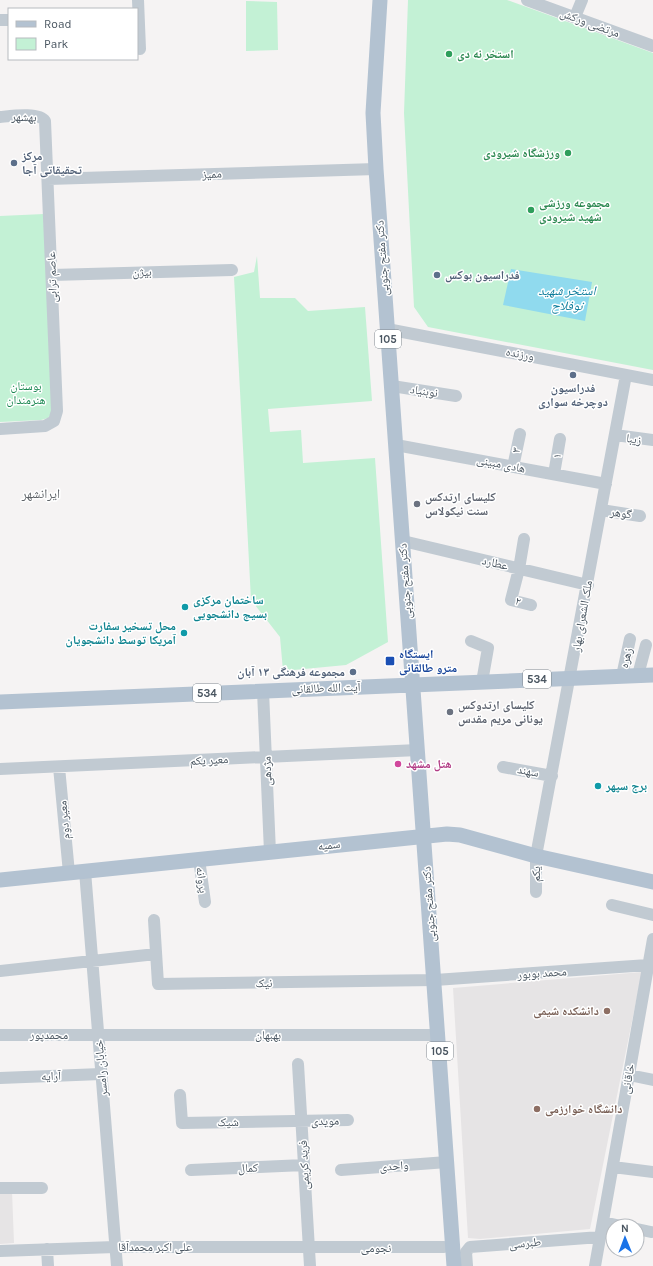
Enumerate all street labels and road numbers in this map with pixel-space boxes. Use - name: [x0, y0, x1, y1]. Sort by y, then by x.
- street label: مرتضی ورکش: [558, 6, 622, 40]
- street label: بهشهر: [10, 110, 37, 125]
- street label: ممیز: [201, 167, 222, 182]
- street label: دکتر مفتح جنوبی: [372, 220, 392, 296]
- street label: عاصم ترابی: [44, 251, 61, 303]
- street label: بیژن: [132, 265, 152, 280]
- road number: 105: [375, 330, 401, 348]
- street label: ورزنده: [505, 344, 535, 364]
- street label: نوبنیاد: [409, 382, 439, 400]
- street label: زیبا: [625, 431, 643, 448]
- street label: ۳: [509, 446, 523, 454]
- street label: هادی مبینی: [475, 452, 527, 476]
- street label: ۱: [550, 452, 564, 460]
- street label: گوهر: [608, 504, 633, 521]
- street label: دکتر مفتح جنوبی: [395, 543, 415, 619]
- street label: عطارد: [481, 553, 509, 573]
- street label: ملک الشعرای بهار: [569, 579, 596, 654]
- street label: ۲: [513, 594, 523, 608]
- street label: زهره: [617, 646, 635, 670]
- road number: 534: [523, 670, 551, 688]
- street label: آیت الله طالقانی: [291, 680, 362, 696]
- road number: 534: [193, 684, 221, 702]
- street label: معیر یکم: [189, 752, 229, 769]
- street label: مژدهی: [259, 756, 275, 786]
- street label: سهند: [516, 762, 540, 780]
- street label: معیر دوم: [55, 800, 74, 840]
- street label: سمیه: [317, 837, 341, 853]
- street label: پروانه: [193, 866, 211, 894]
- street label: دکتر مفتح جنوبی: [419, 866, 439, 942]
- street label: یکم: [529, 866, 544, 882]
- street label: محمد بوبور: [516, 964, 567, 982]
- street label: نیک: [255, 976, 273, 990]
- street label: محمدپور: [29, 1028, 68, 1042]
- street label: بهبهان: [255, 1028, 281, 1042]
- street label: خیابان رامسر: [92, 1039, 111, 1098]
- road number: 105: [427, 1042, 453, 1060]
- street label: خاقانی: [618, 1063, 638, 1095]
- street label: آرایه: [41, 1069, 62, 1084]
- street label: مویدی: [311, 1114, 339, 1128]
- street label: شیک: [217, 1115, 239, 1129]
- street label: فرید کریمی: [296, 1140, 312, 1190]
- street label: واحدی: [379, 1158, 409, 1174]
- street label: کمال: [238, 1161, 258, 1175]
- street label: طبرسی: [508, 1235, 542, 1252]
- street label: علی اکبر محمدآقا: [118, 1240, 192, 1254]
- street label: نجومی: [361, 1241, 391, 1255]

